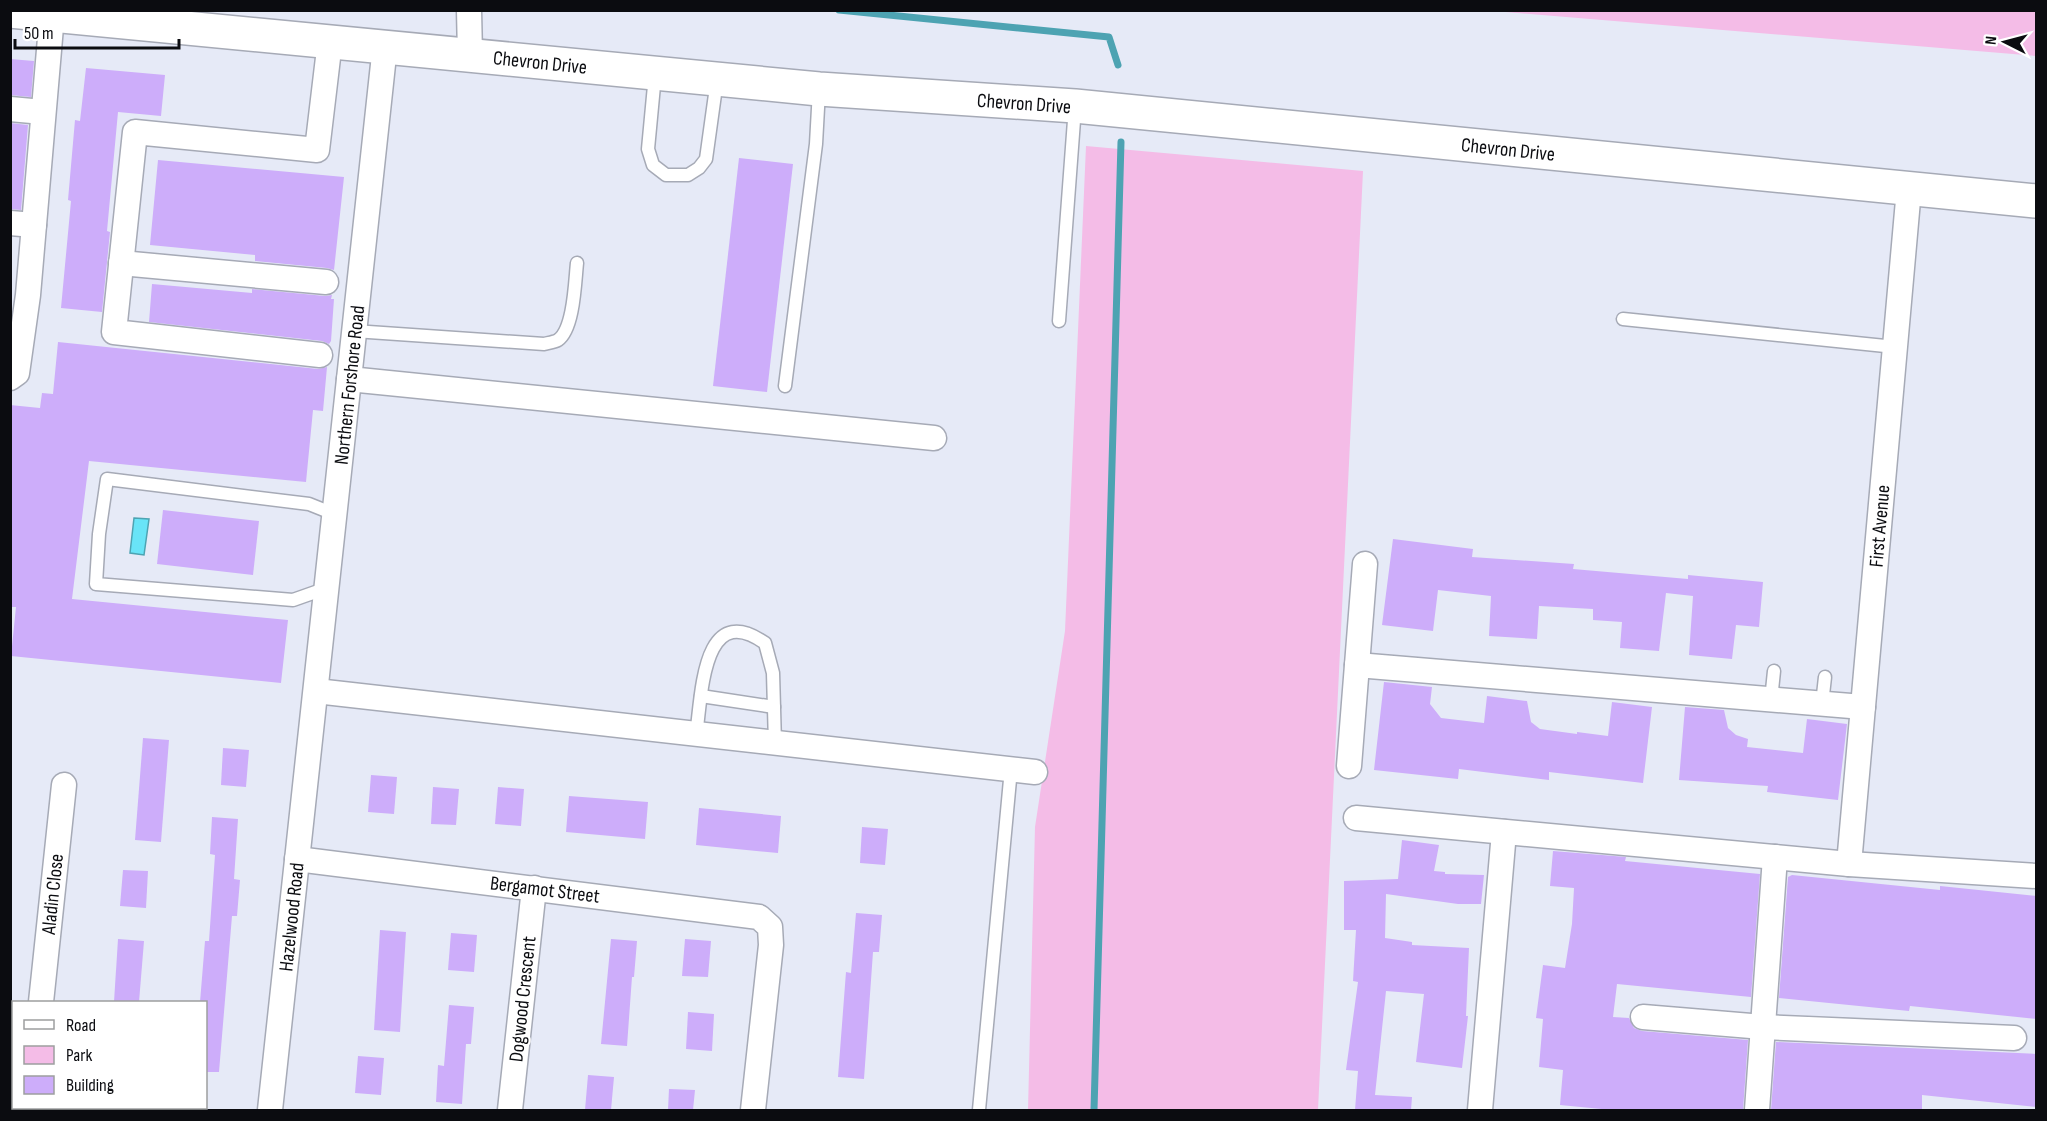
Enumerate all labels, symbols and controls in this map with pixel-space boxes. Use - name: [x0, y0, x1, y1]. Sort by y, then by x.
- scale bar: [15, 12, 178, 50]
- north arrow: [1975, 12, 2035, 72]
- text: 50 m: [24, 23, 54, 44]
- text: N: [1982, 35, 2001, 46]
- street label: Chevron Drive: [492, 46, 588, 80]
- street label: Chevron Drive: [976, 89, 1072, 119]
- street label: Chevron Drive: [1460, 133, 1556, 167]
- street label: Northern Forshore Road: [330, 304, 370, 466]
- street label: First Avenue: [1864, 484, 1896, 568]
- street label: Aladin Close: [37, 853, 69, 937]
- street label: Hazelwood Road: [274, 862, 310, 973]
- street label: Bergamot Street: [489, 871, 601, 909]
- street label: Dogwood Crescent: [504, 935, 542, 1063]
- legend: [12, 1001, 207, 1109]
- text: Road: [66, 1015, 96, 1036]
- text: Park: [66, 1045, 92, 1066]
- text: Building: [66, 1075, 114, 1096]

